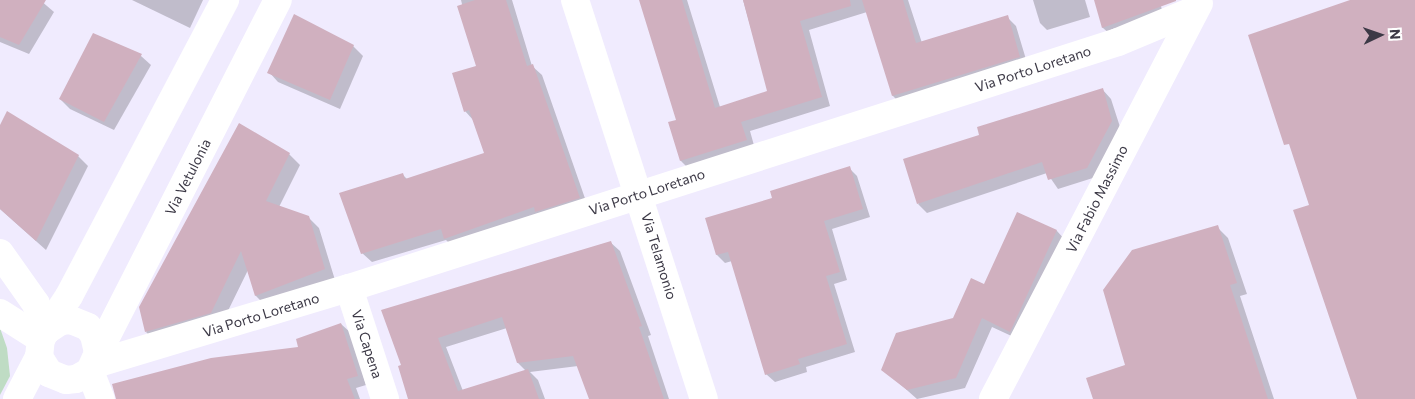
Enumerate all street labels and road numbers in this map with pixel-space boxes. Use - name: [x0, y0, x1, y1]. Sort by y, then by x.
- street label: Via Porto Loretano: [973, 42, 1093, 96]
- street label: Via Vetulonia: [162, 136, 214, 218]
- street label: Via Fabio Massimo: [1063, 142, 1131, 256]
- street label: Via Porto Loretano: [587, 165, 707, 219]
- street label: Via Telamonio: [638, 211, 680, 301]
- street label: Via Porto Loretano: [201, 289, 321, 341]
- street label: Via Capena: [348, 308, 386, 380]

